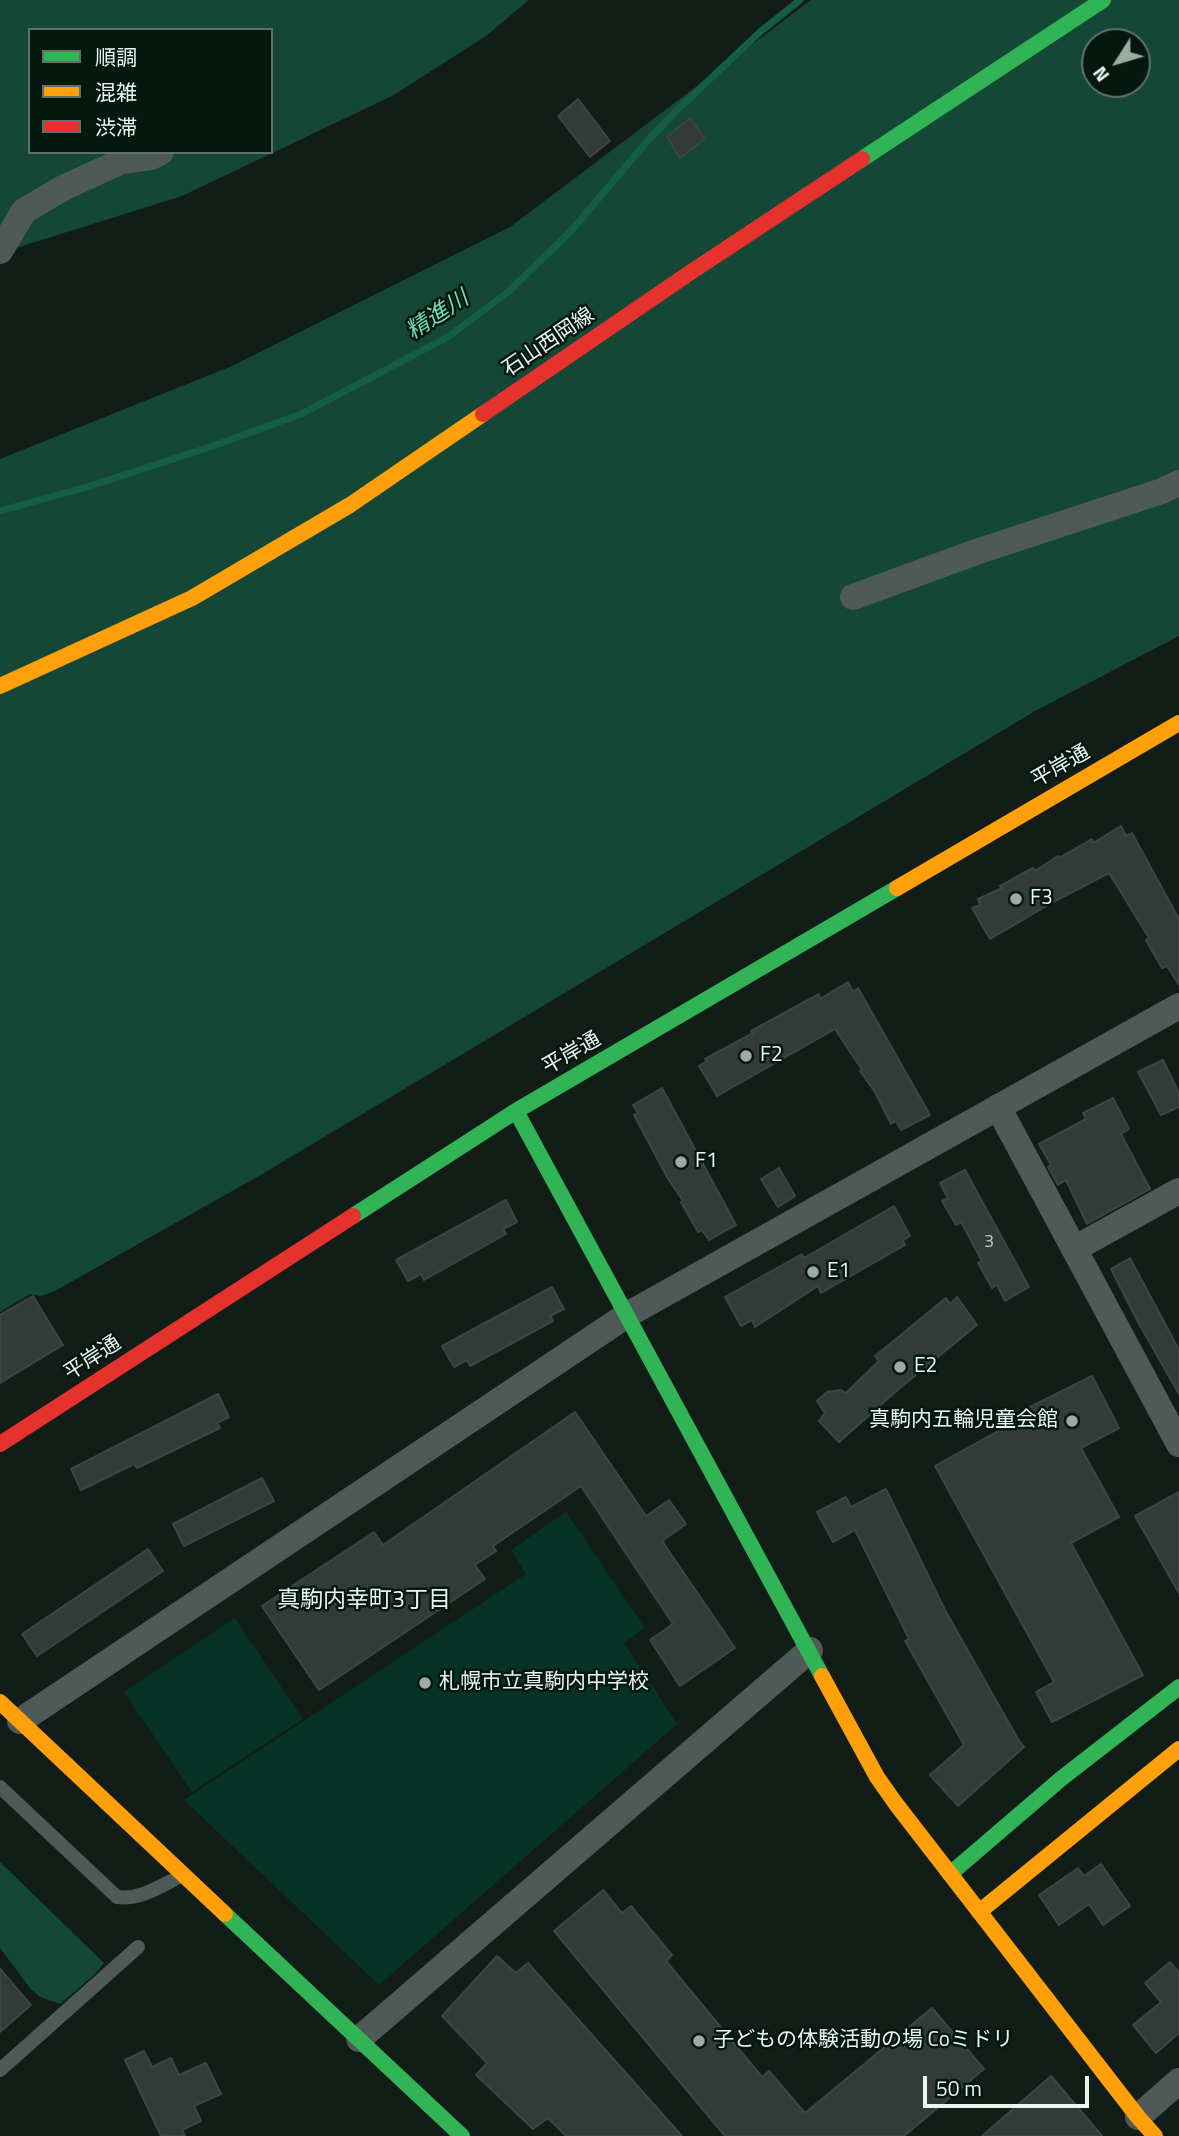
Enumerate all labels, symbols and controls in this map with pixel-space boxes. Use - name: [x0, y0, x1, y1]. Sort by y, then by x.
- legend: [28, 28, 273, 154]
- north arrow: [1081, 28, 1151, 98]
- text: 順調: [95, 41, 137, 73]
- text: N: [1085, 61, 1116, 89]
- text: 混雑: [95, 76, 137, 108]
- text: 渋滞: [95, 111, 137, 143]
- water label: 精進川: [402, 286, 474, 346]
- street label: 石山西岡線: [498, 303, 600, 383]
- street label: 平岸通: [1027, 740, 1095, 794]
- place label: F3: [1030, 886, 1053, 912]
- marker: F3: [1008, 891, 1024, 907]
- street label: 平岸通: [538, 1027, 606, 1081]
- place label: F2: [760, 1043, 783, 1069]
- marker: F2: [738, 1048, 754, 1064]
- place label: F1: [695, 1149, 718, 1175]
- marker: F1: [673, 1154, 689, 1170]
- house number: 3: [984, 1232, 994, 1254]
- place label: E1: [827, 1259, 850, 1285]
- marker: E1: [805, 1264, 821, 1280]
- street label: 平岸通: [60, 1331, 126, 1387]
- place label: E2: [914, 1354, 937, 1380]
- marker: E2: [892, 1359, 908, 1375]
- place label: 真駒内五輪児童会館: [869, 1408, 1058, 1434]
- marker: 真駒内五輪児童会館: [1064, 1413, 1080, 1429]
- district label: 真駒内幸町3丁目: [277, 1587, 451, 1615]
- place label: 札幌市立真駒内中学校: [439, 1670, 649, 1696]
- marker: 札幌市立真駒内中学校: [417, 1675, 433, 1691]
- place label: 子どもの体験活動の場 Coミドリ: [713, 2028, 1013, 2054]
- marker: 子どもの体験活動の場 Coミドリ: [691, 2033, 707, 2049]
- scale bar: [927, 2062, 1093, 2106]
- text: 50 m: [936, 2072, 982, 2104]

